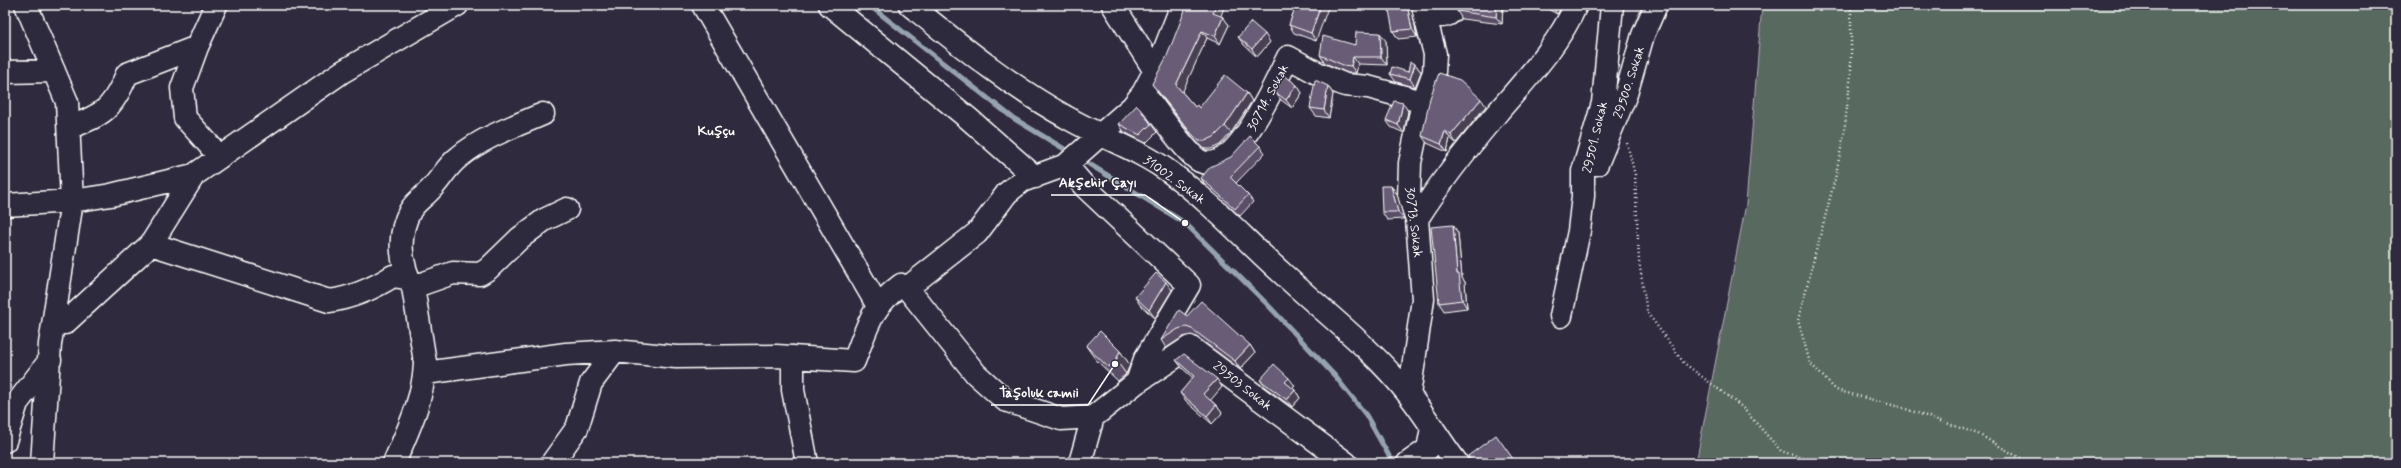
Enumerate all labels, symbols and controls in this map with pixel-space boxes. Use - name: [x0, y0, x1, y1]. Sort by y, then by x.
- street label: 29500. Sokak: [1610, 44, 1649, 121]
- street label: 30714. Sokak: [1244, 61, 1293, 134]
- street label: 29501. Sokak: [1579, 99, 1612, 175]
- district label: Kuşçu: [697, 122, 735, 140]
- street label: 31002. Sokak: [1140, 152, 1209, 209]
- callout: Akşehir Çayı: [1051, 169, 1145, 195]
- text: Akşehir Çayı: [1059, 174, 1137, 192]
- street label: 30713. Sokak: [1401, 186, 1426, 259]
- street label: 29503 Sokak: [1209, 358, 1276, 415]
- callout: Taşoluk camii: [991, 379, 1088, 405]
- text: Taşoluk camii: [999, 384, 1079, 402]

